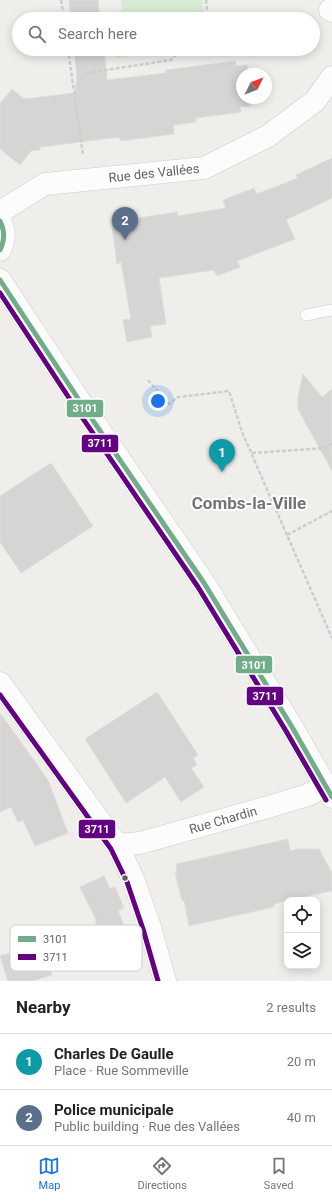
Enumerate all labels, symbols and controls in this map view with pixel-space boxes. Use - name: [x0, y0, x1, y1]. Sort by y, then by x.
- search box: [12, 12, 320, 56]
- icon: search: [26, 23, 48, 45]
- text: Search here: [58, 25, 137, 43]
- north arrow: [236, 68, 272, 104]
- street label: Rue des Vallées: [108, 161, 200, 185]
- pin: 2: [112, 207, 138, 240]
- your location: [148, 391, 168, 411]
- line badge: 3101: [66, 399, 104, 418]
- text: 3101: [72, 402, 98, 415]
- line badge: 3711: [81, 434, 119, 453]
- text: 3711: [87, 437, 113, 450]
- pin: 1: [209, 439, 235, 472]
- district label: Combs-la-Ville: [192, 493, 306, 513]
- line badge: 3101: [235, 655, 273, 674]
- text: 3101: [241, 659, 267, 672]
- line badge: 3711: [246, 686, 284, 706]
- text: 3711: [252, 690, 278, 703]
- street label: Rue Chardin: [187, 803, 259, 837]
- line badge: 3711: [78, 819, 116, 839]
- text: 3711: [84, 823, 110, 836]
- unlabelled marker: [120, 873, 130, 883]
- map controls: [284, 897, 320, 969]
- button: locate: [284, 897, 320, 933]
- legend: [10, 925, 142, 971]
- text: 3101: [43, 933, 68, 946]
- button: layers: [284, 933, 320, 969]
- text: 3711: [43, 951, 68, 964]
- text: Nearby: [16, 997, 71, 1017]
- text: 2 results: [266, 1000, 316, 1015]
- text: Charles De Gaulle: [54, 1045, 174, 1063]
- text: 1: [25, 1054, 33, 1069]
- text: 20 m: [287, 1054, 316, 1069]
- text: Place · Rue Sommeville: [54, 1063, 189, 1078]
- text: Police municipale: [54, 1101, 174, 1119]
- text: 2: [25, 1110, 33, 1125]
- text: 40 m: [287, 1110, 316, 1125]
- text: Public building · Rue des Vallées: [54, 1119, 240, 1134]
- tab: Map: [38, 1155, 60, 1192]
- tab: Directions: [137, 1155, 187, 1192]
- tab: Saved: [264, 1155, 294, 1192]

